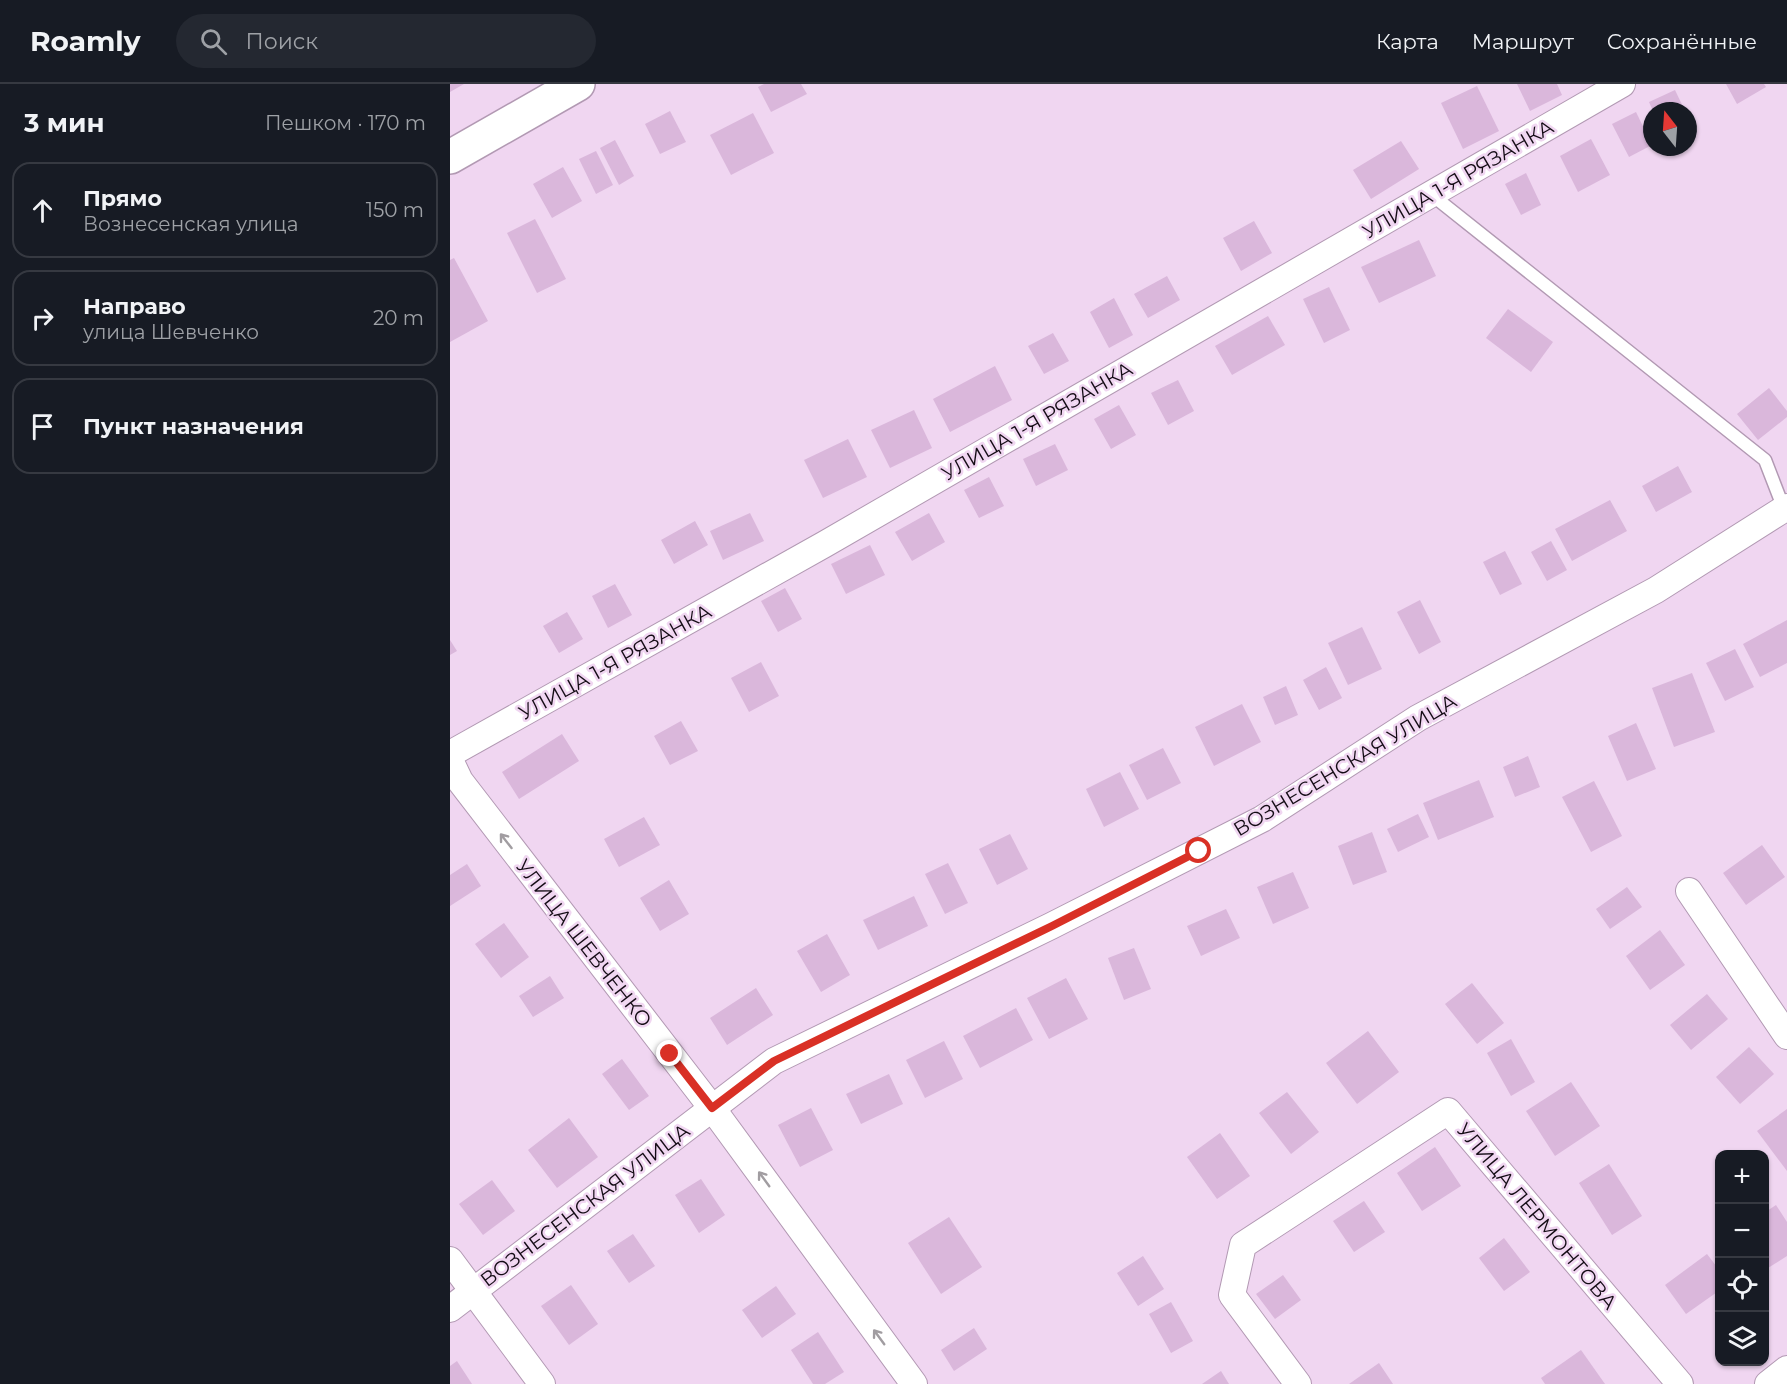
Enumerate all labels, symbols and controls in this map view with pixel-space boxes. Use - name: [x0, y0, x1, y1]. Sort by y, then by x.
- search box: [176, 14, 596, 68]
- text: Roamly: [30, 24, 140, 58]
- icon: search: [197, 25, 230, 58]
- text: Поиск: [245, 28, 318, 55]
- text: Карта: [1376, 29, 1439, 54]
- text: Маршрут: [1472, 29, 1574, 54]
- text: Сохранённые: [1607, 29, 1757, 54]
- north arrow: [1643, 102, 1697, 156]
- text: 3 мин: [24, 107, 104, 139]
- text: Пешком · 170 m: [265, 111, 426, 135]
- street label: УЛИЦА 1-Я РЯЗАНКА: [1358, 114, 1558, 244]
- text: Прямо: [83, 185, 162, 212]
- icon: ahead: [26, 194, 59, 227]
- text: 150 m: [366, 198, 424, 222]
- text: Вознесенская улица: [83, 212, 298, 236]
- text: Направо: [83, 293, 186, 320]
- icon: right: [26, 302, 59, 335]
- text: 20 m: [373, 306, 424, 330]
- text: улица Шевченко: [83, 320, 259, 344]
- street label: УЛИЦА 1-Я РЯЗАНКА: [937, 356, 1137, 486]
- icon: arrive: [26, 410, 59, 443]
- text: Пункт назначения: [83, 413, 304, 440]
- street label: УЛИЦА 1-Я РЯЗАНКА: [514, 599, 716, 725]
- street label: ВОЗНЕСЕНСКАЯ УЛИЦА: [1229, 689, 1461, 841]
- one-way arrow: [499, 833, 512, 849]
- route start: [1185, 837, 1211, 863]
- street label: УЛИЦА ШЕВЧЕНКО: [511, 854, 657, 1032]
- route end: [656, 1040, 682, 1066]
- street label: ВОЗНЕСЕНСКАЯ УЛИЦА: [476, 1118, 695, 1292]
- street label: УЛИЦА ЛЕРМОНТОВА: [1452, 1118, 1622, 1314]
- map controls: [1715, 1150, 1769, 1366]
- button: +: [1715, 1150, 1769, 1204]
- one-way arrow: [758, 1172, 770, 1188]
- button: −: [1715, 1204, 1769, 1258]
- button: locate: [1715, 1258, 1769, 1312]
- button: layers: [1715, 1312, 1769, 1366]
- one-way arrow: [873, 1329, 886, 1345]

